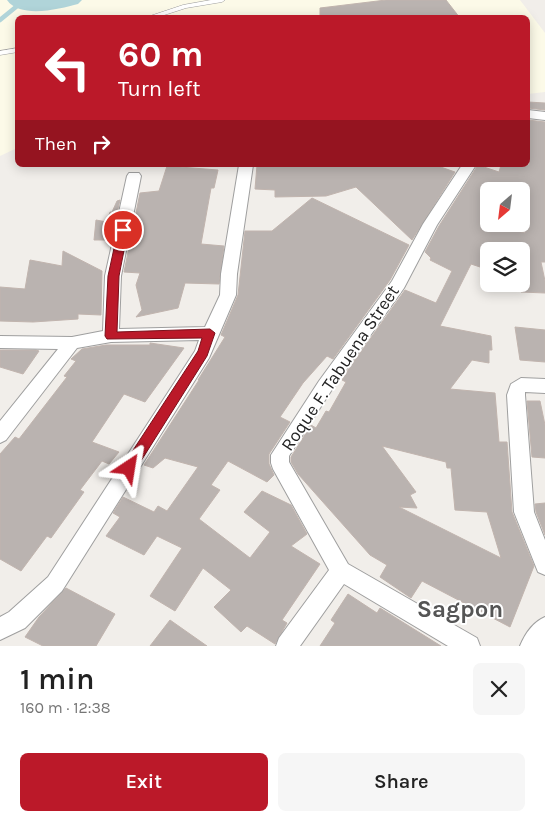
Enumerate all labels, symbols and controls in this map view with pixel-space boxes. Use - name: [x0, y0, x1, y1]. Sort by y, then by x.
- text: 60 m: [118, 34, 203, 75]
- icon: left: [35, 35, 100, 100]
- text: Turn left: [118, 76, 201, 102]
- icon: right: [87, 130, 115, 158]
- text: Then: [35, 133, 77, 155]
- north arrow: [480, 182, 530, 232]
- map controls: [480, 182, 530, 292]
- pin: [102, 209, 144, 251]
- icon: arrive: [109, 216, 137, 244]
- button: layers: [480, 242, 530, 292]
- street label: Roque F. Tabuena Street: [276, 281, 404, 455]
- position arrow: [102, 441, 154, 493]
- district label: Sagpon: [417, 595, 503, 623]
- text: 1 min: [20, 661, 94, 697]
- button: close: [473, 663, 525, 715]
- text: 160 m · 12:38: [20, 698, 111, 717]
- button: Exit: [20, 753, 268, 811]
- button: Share: [278, 753, 525, 811]

